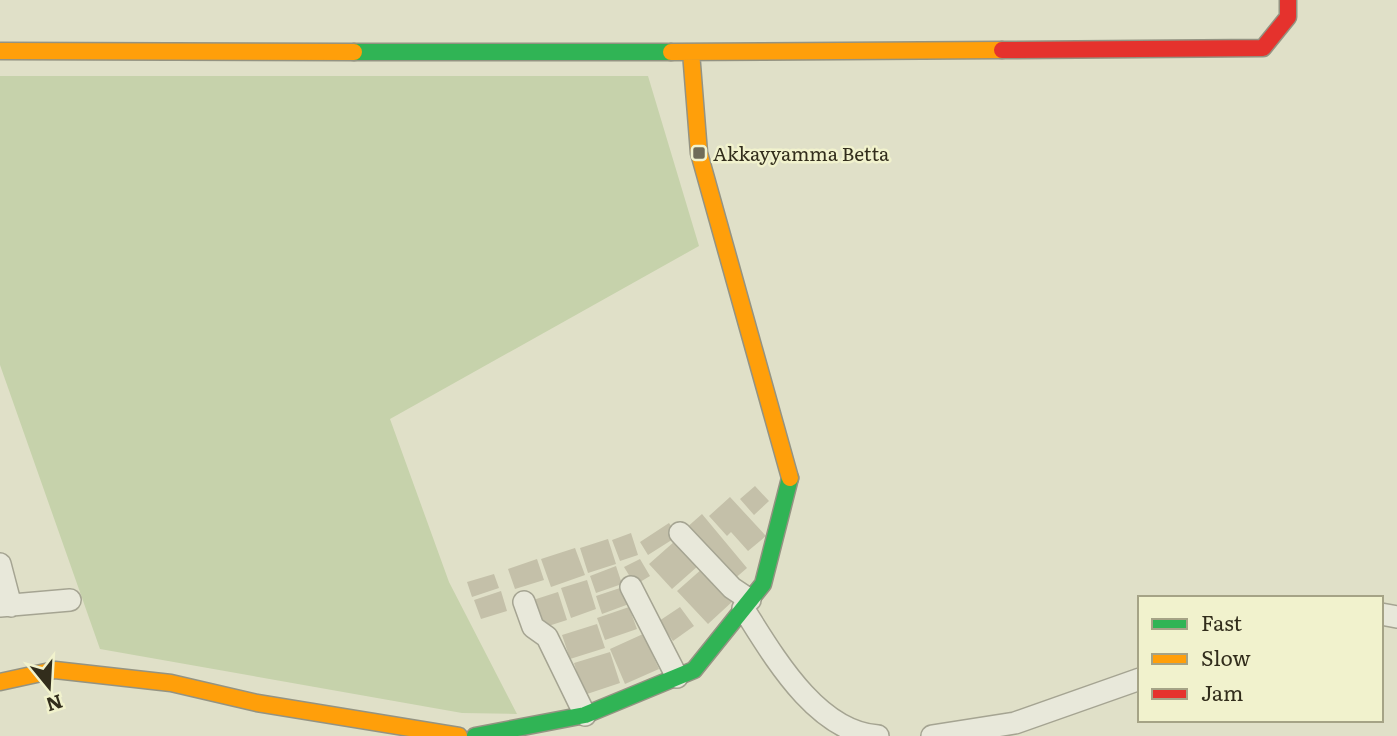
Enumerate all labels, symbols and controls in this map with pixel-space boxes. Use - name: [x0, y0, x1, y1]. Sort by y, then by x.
- place label: Akkayyamma Betta: [713, 139, 890, 167]
- marker: Akkayyamma Betta: [691, 145, 707, 161]
- legend: [1138, 596, 1383, 722]
- text: Fast: [1201, 606, 1242, 637]
- text: Slow: [1201, 641, 1251, 672]
- north arrow: [14, 652, 84, 722]
- text: Jam: [1201, 676, 1243, 707]
- text: N: [43, 688, 66, 720]

